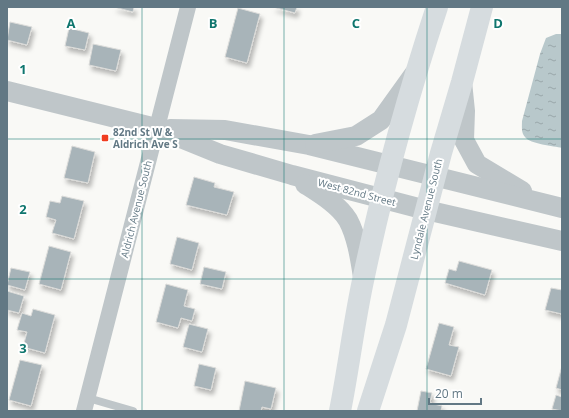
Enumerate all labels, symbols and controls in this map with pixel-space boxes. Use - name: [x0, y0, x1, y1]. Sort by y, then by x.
- text: A: [67, 14, 76, 32]
- text: B: [209, 14, 218, 32]
- text: C: [352, 14, 360, 32]
- text: D: [493, 14, 503, 32]
- text: 1: [19, 60, 27, 78]
- place label: 82nd St W & Aldrich Ave S: [113, 125, 178, 151]
- marker: 82nd St W & Aldrich Ave S: [100, 133, 110, 143]
- street label: Lyndale Avenue South: [407, 157, 445, 261]
- street label: Aldrich Avenue South: [117, 159, 155, 259]
- street label: West 82nd Street: [317, 175, 398, 209]
- text: 2: [19, 200, 27, 218]
- text: 3: [19, 339, 27, 357]
- scale bar: [429, 380, 481, 406]
- text: 20 m: [435, 385, 463, 402]

